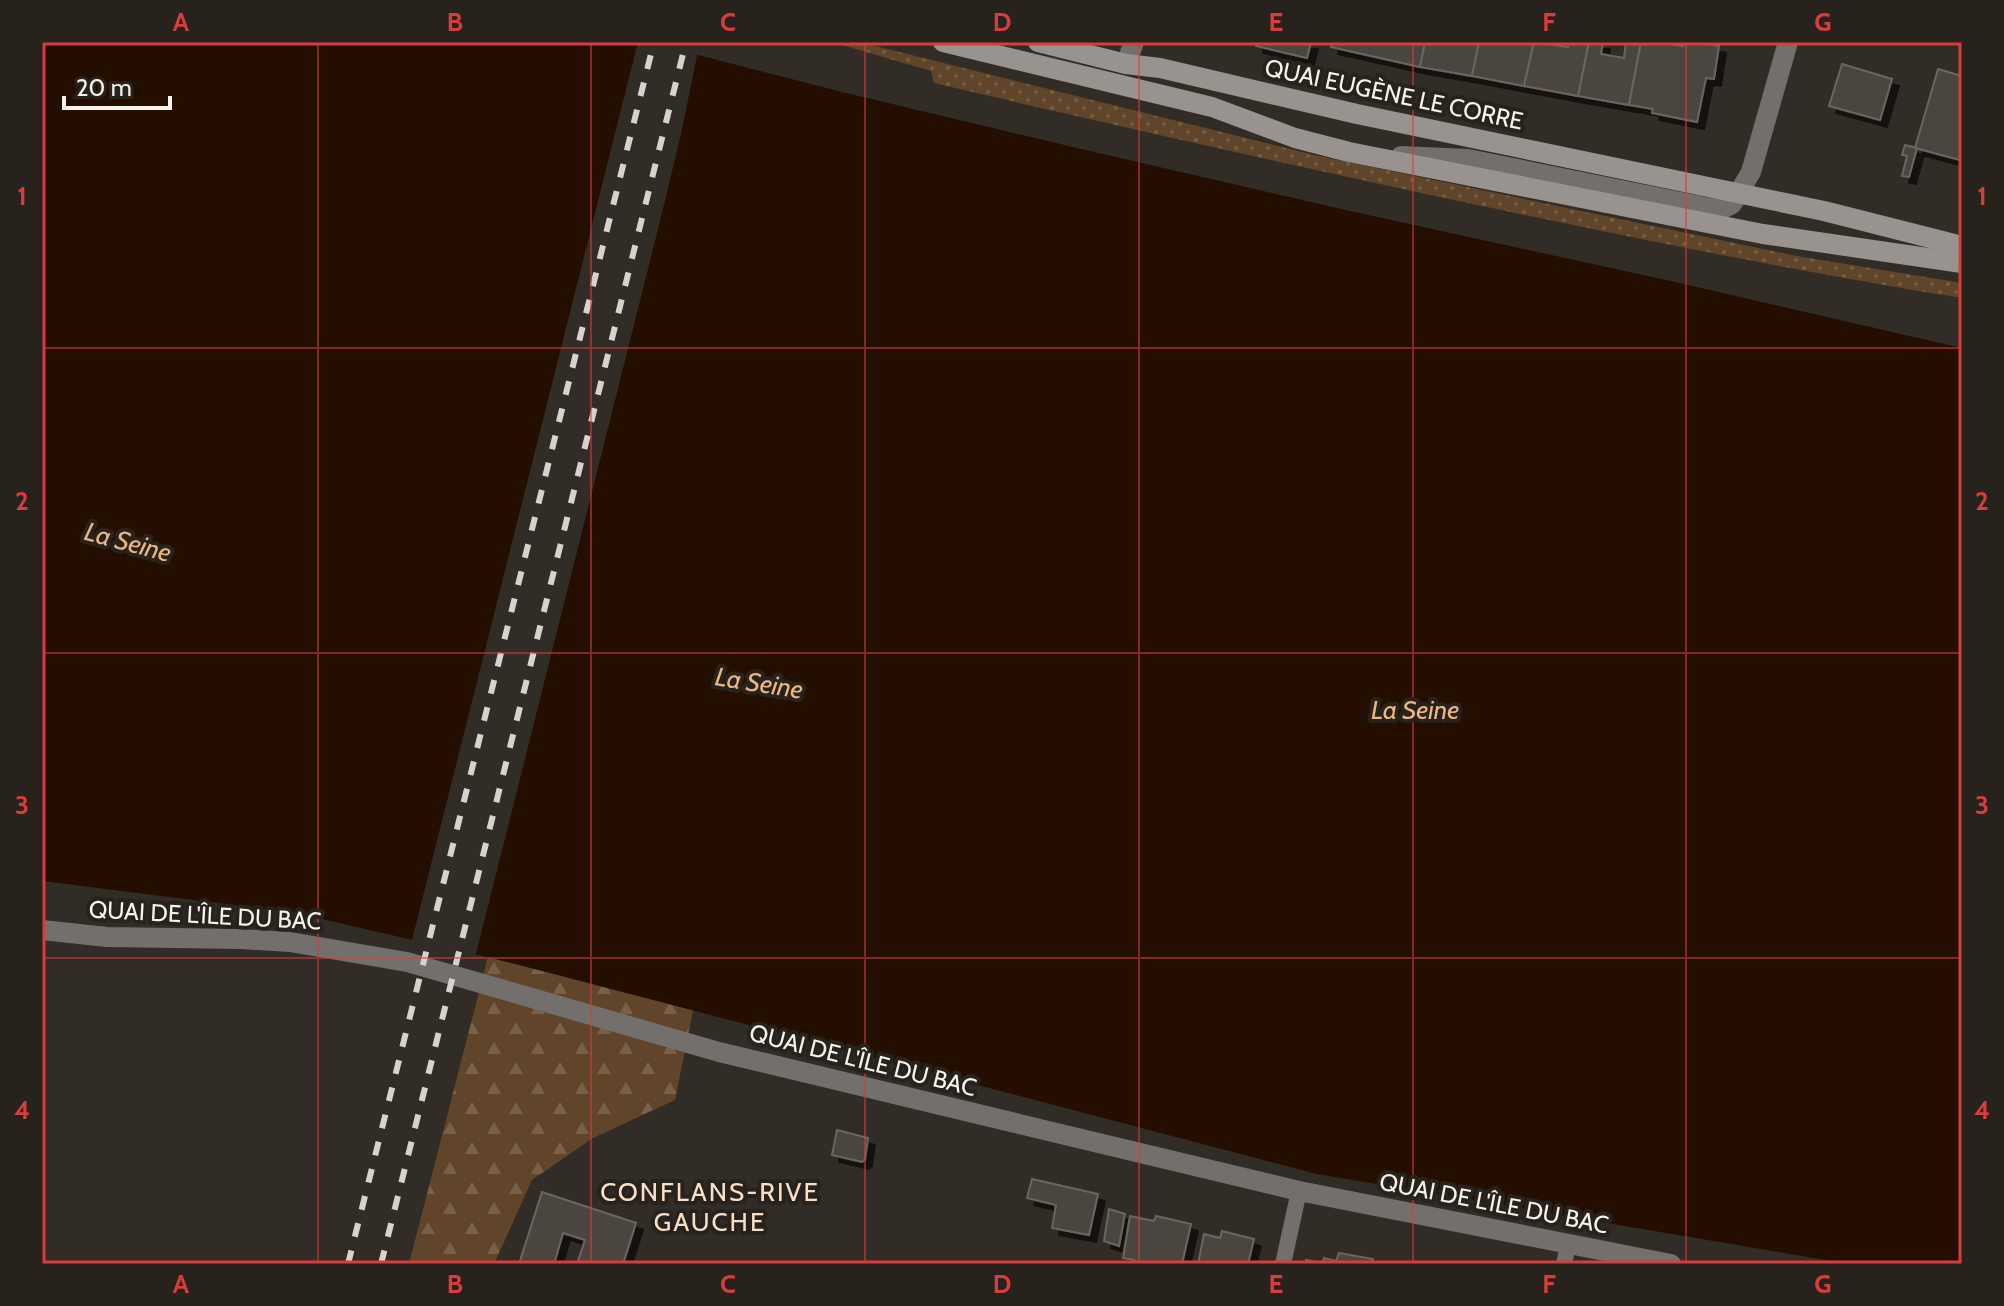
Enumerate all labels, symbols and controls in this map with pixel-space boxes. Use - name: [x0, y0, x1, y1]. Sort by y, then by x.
- text: A: [173, 6, 190, 38]
- text: B: [447, 6, 463, 38]
- text: C: [720, 6, 736, 38]
- text: D: [993, 6, 1011, 38]
- text: E: [1269, 6, 1283, 38]
- text: F: [1542, 6, 1556, 38]
- text: G: [1814, 6, 1832, 38]
- street label: QUAI EUGÈNE LE CORRE: [1262, 52, 1526, 136]
- scale bar: [64, 60, 170, 110]
- text: 20 m: [76, 73, 132, 102]
- text: 1: [17, 180, 27, 212]
- text: 1: [1977, 180, 1987, 212]
- text: 2: [15, 485, 29, 517]
- text: 2: [1975, 485, 1989, 517]
- water label: La Seine: [81, 515, 175, 569]
- water label: La Seine: [713, 660, 805, 706]
- water label: La Seine: [1371, 694, 1459, 726]
- text: 3: [15, 789, 29, 821]
- text: 3: [1975, 789, 1989, 821]
- street label: QUAI DE L'ÎLE DU BAC: [88, 894, 322, 936]
- street label: QUAI DE L'ÎLE DU BAC: [747, 1018, 979, 1102]
- text: 4: [14, 1094, 30, 1126]
- text: 4: [1974, 1094, 1990, 1126]
- street label: QUAI DE L'ÎLE DU BAC: [1377, 1167, 1611, 1239]
- district label: CONFLANS-RIVE GAUCHE: [600, 1176, 820, 1238]
- text: A: [173, 1268, 190, 1300]
- text: B: [447, 1268, 463, 1300]
- text: C: [720, 1268, 736, 1300]
- text: D: [993, 1268, 1011, 1300]
- text: E: [1269, 1268, 1283, 1300]
- text: F: [1542, 1268, 1556, 1300]
- text: G: [1814, 1268, 1832, 1300]

